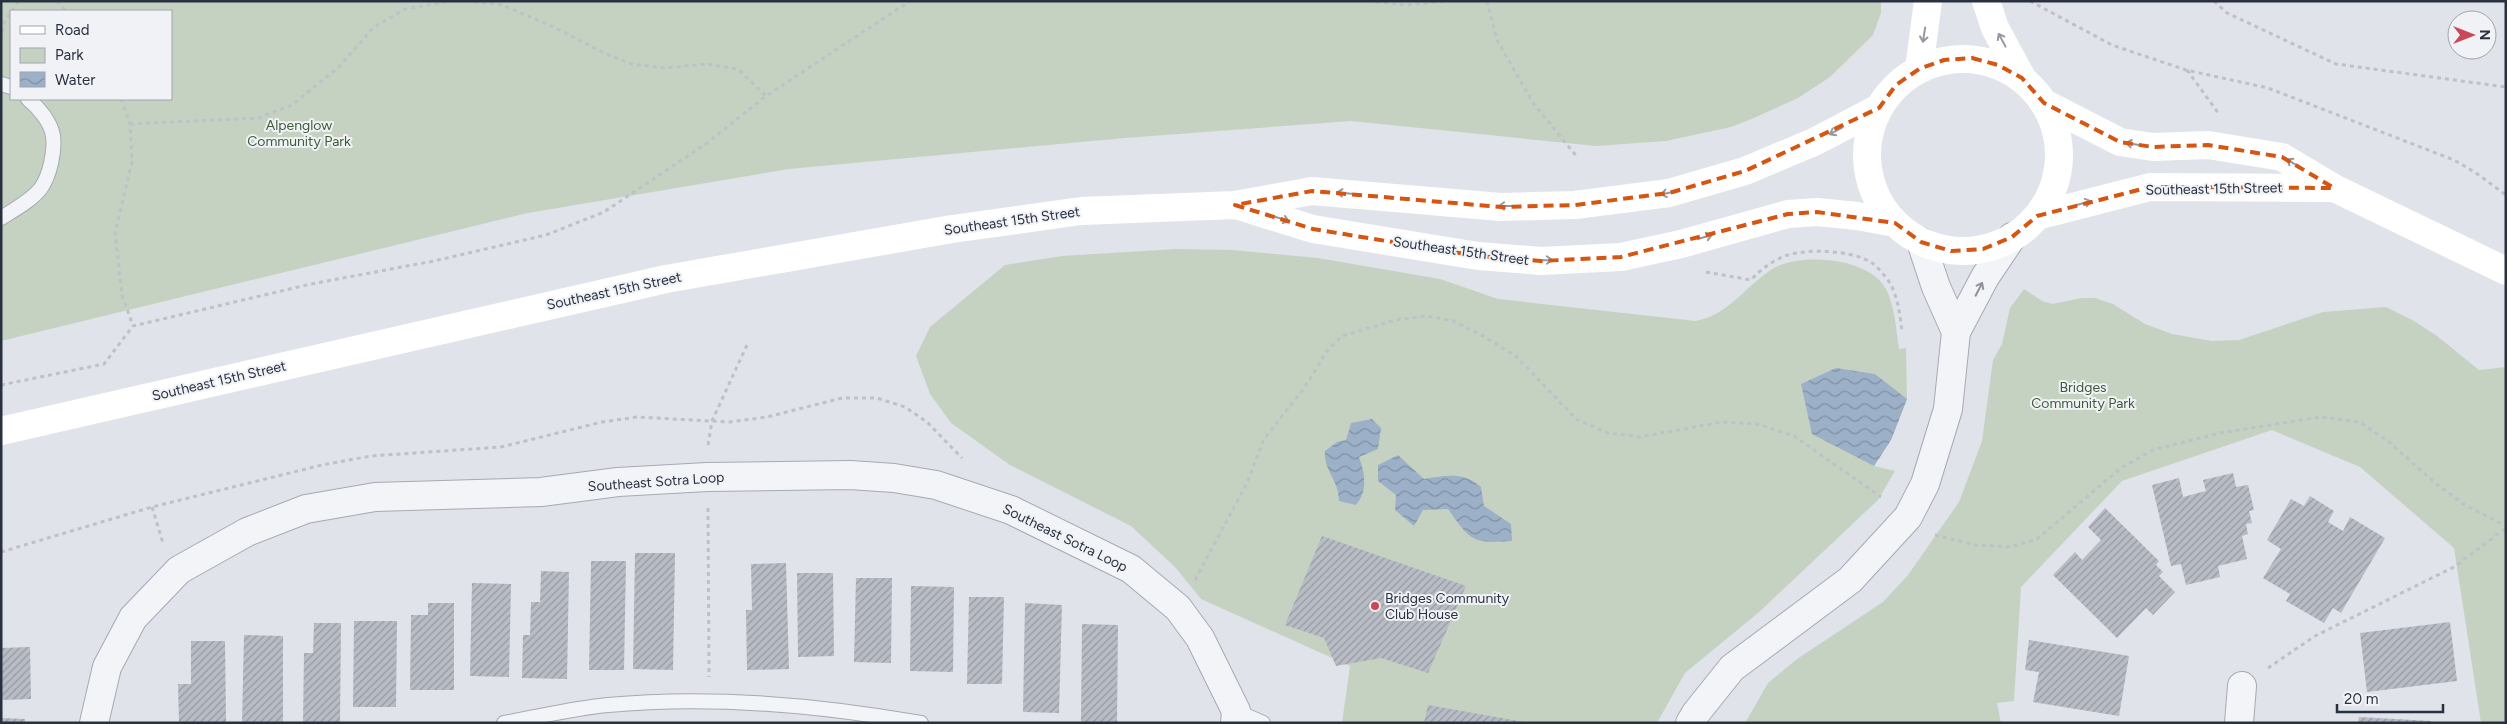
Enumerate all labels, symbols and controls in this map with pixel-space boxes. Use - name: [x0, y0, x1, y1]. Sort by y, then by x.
- legend: [10, 10, 172, 100]
- north arrow: [2447, 10, 2497, 60]
- text: Road: [55, 21, 90, 39]
- one-way arrow: [1919, 27, 1929, 43]
- text: N: [2476, 30, 2493, 40]
- one-way arrow: [1997, 33, 2007, 48]
- text: Park: [55, 46, 84, 64]
- text: Water: [55, 71, 95, 89]
- park label: Alpenglow Community Park: [247, 117, 351, 150]
- one-way arrow: [1829, 126, 1843, 136]
- one-way arrow: [2125, 138, 2141, 148]
- one-way arrow: [2286, 157, 2300, 167]
- street label: Southeast 15th Street: [2145, 179, 2283, 199]
- one-way arrow: [1336, 189, 1352, 198]
- one-way arrow: [1660, 189, 1676, 198]
- one-way arrow: [2075, 198, 2091, 208]
- one-way arrow: [1498, 201, 1514, 211]
- street label: Southeast 15th Street: [943, 203, 1081, 239]
- one-way arrow: [1273, 215, 1289, 225]
- one-way arrow: [1697, 232, 1713, 242]
- street label: Southeast 15th Street: [1392, 233, 1530, 269]
- one-way arrow: [1536, 255, 1553, 265]
- street label: Southeast 15th Street: [545, 268, 683, 314]
- one-way arrow: [1975, 282, 1984, 297]
- street label: Southeast 15th Street: [150, 357, 288, 405]
- park label: Bridges Community Park: [2031, 379, 2135, 412]
- street label: Southeast Sotra Loop: [587, 469, 725, 495]
- street label: Southeast Sotra Loop: [1000, 500, 1130, 576]
- place label: Bridges Community Club House: [1385, 590, 1510, 623]
- marker: Bridges Community Club House: [1369, 600, 1381, 612]
- scale bar: [2337, 682, 2443, 714]
- text: 20 m: [2344, 690, 2378, 708]

